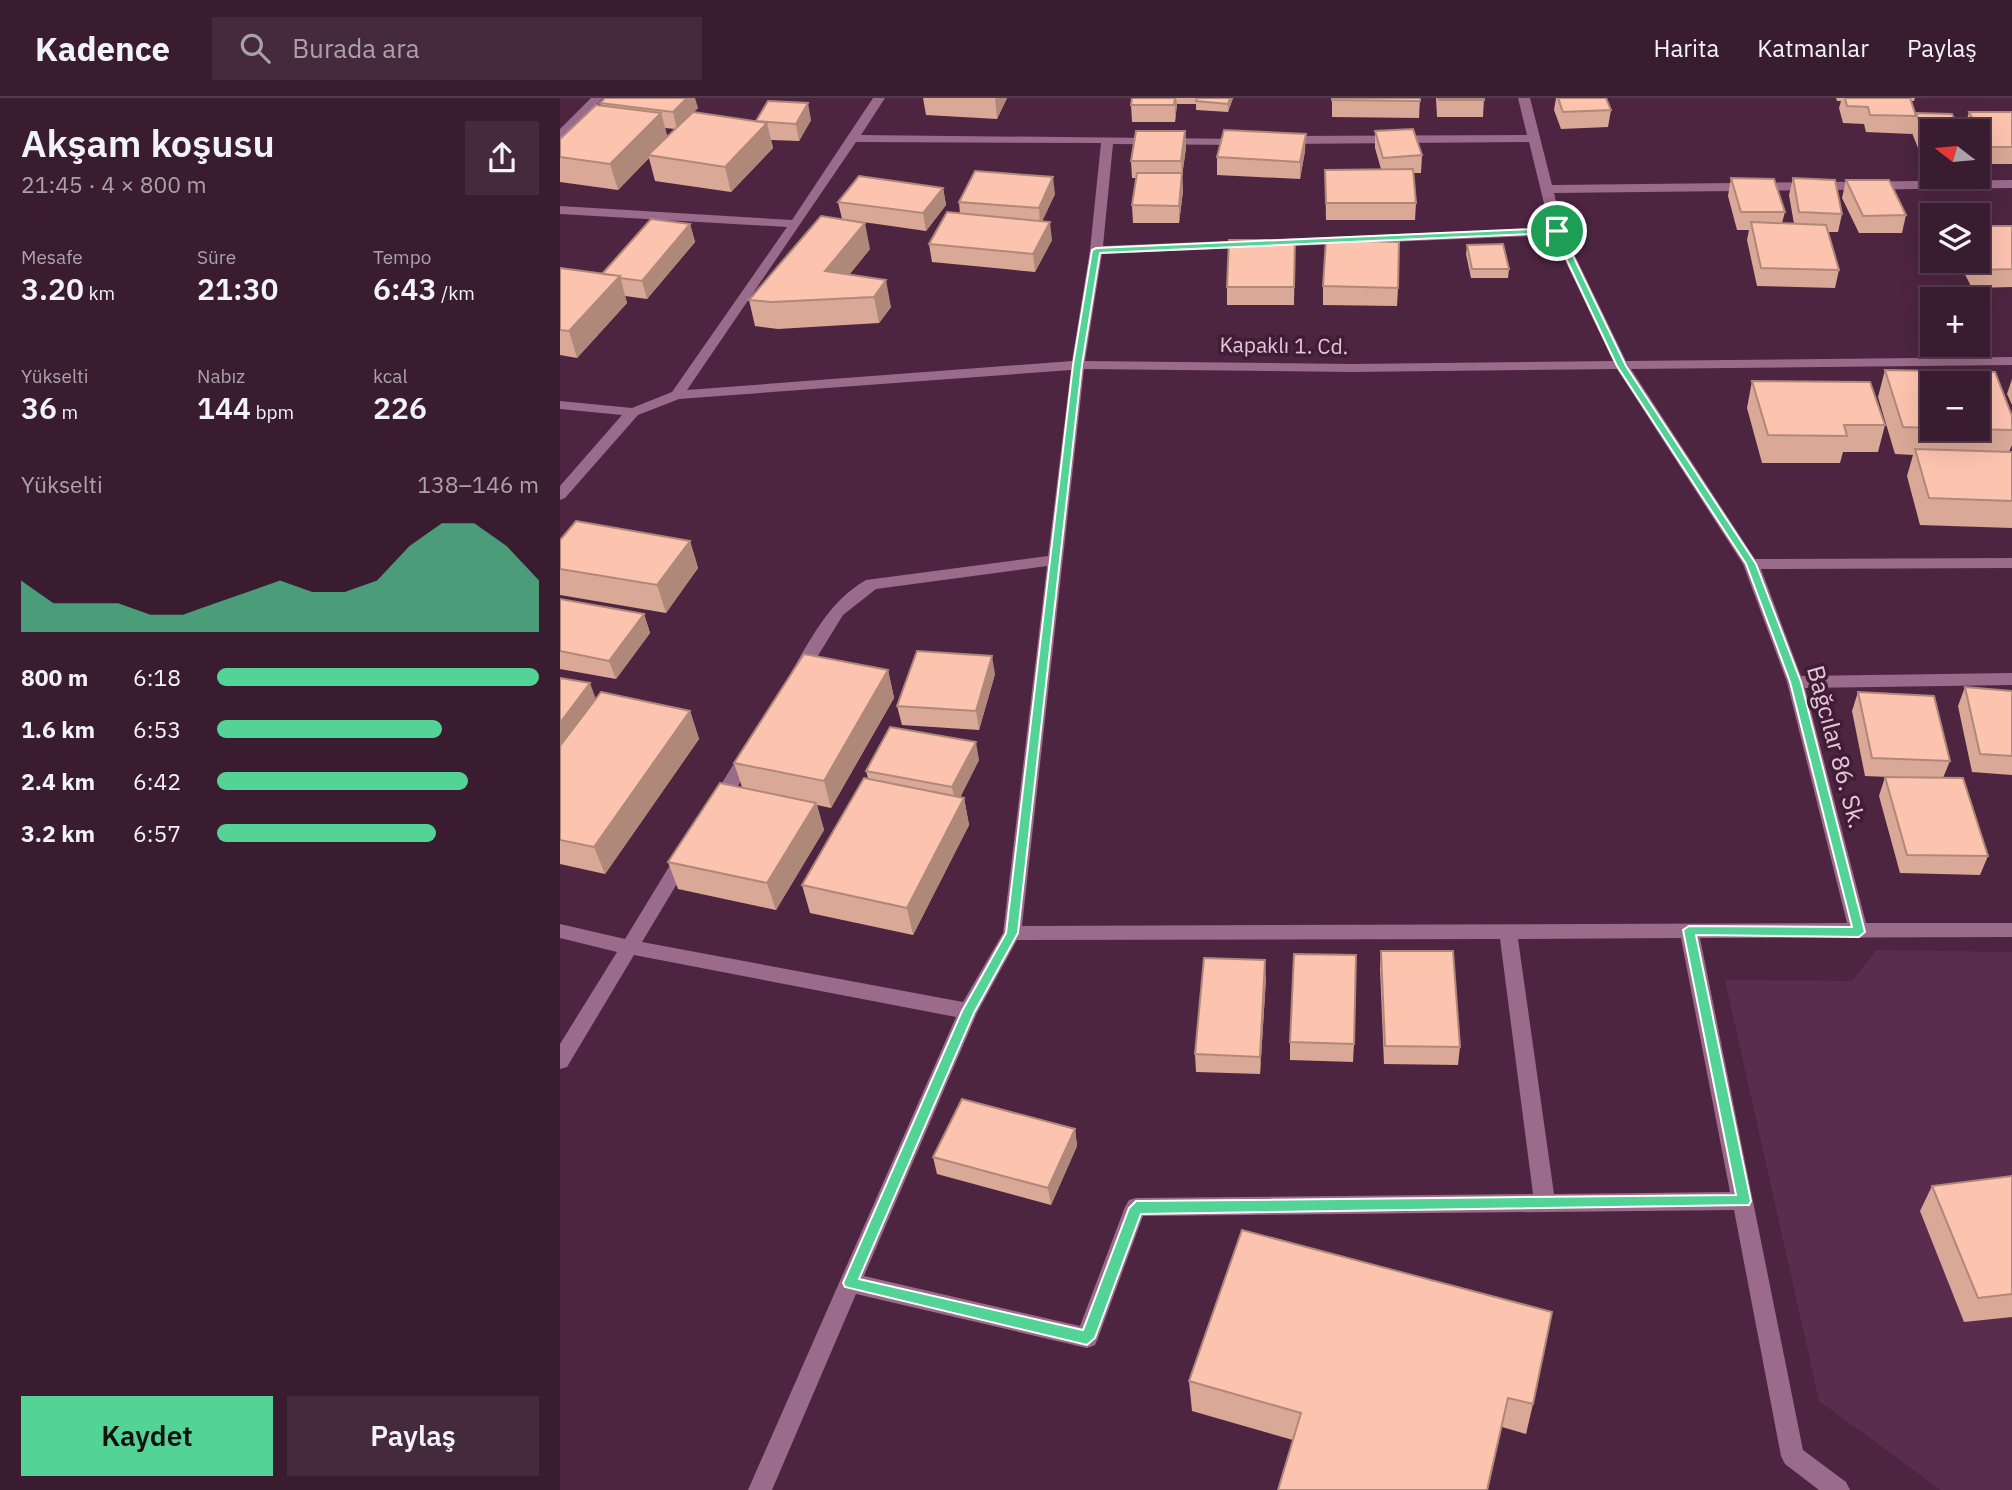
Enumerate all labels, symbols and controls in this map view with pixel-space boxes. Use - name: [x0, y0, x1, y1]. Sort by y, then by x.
- search box: [212, 17, 702, 80]
- text: Kadence: [35, 27, 170, 70]
- icon: search: [236, 29, 274, 67]
- text: Burada ara: [292, 31, 420, 65]
- text: Harita: [1653, 32, 1719, 64]
- text: Katmanlar: [1757, 32, 1869, 64]
- text: Paylaş: [1907, 32, 1977, 64]
- text: Akşam koşusu: [21, 118, 275, 167]
- north arrow: [1920, 119, 1990, 189]
- map controls: [1920, 119, 1990, 441]
- button: share: [465, 121, 539, 195]
- text: 21:45 · 4 × 800 m: [21, 169, 207, 199]
- pin: [1527, 201, 1587, 261]
- button: layers: [1920, 203, 1990, 273]
- icon: arrive: [1538, 212, 1576, 250]
- text: Mesafe: [21, 245, 83, 269]
- text: Süre: [197, 245, 236, 269]
- text: Tempo: [373, 245, 431, 269]
- text: 3.20: [21, 269, 84, 308]
- text: 21:30: [197, 269, 279, 308]
- text: 6:43: [373, 269, 437, 308]
- text: km: [84, 281, 115, 305]
- text: /km: [437, 281, 475, 305]
- button: +: [1920, 287, 1990, 357]
- street label: Kapaklı 1. Cd.: [1219, 330, 1349, 360]
- text: Yükselti: [21, 364, 89, 388]
- text: Nabız: [197, 364, 245, 388]
- text: kcal: [373, 364, 408, 388]
- button: −: [1920, 371, 1990, 441]
- text: 36: [21, 388, 57, 427]
- text: 144: [197, 388, 251, 427]
- text: 226: [373, 388, 427, 427]
- text: m: [57, 400, 78, 424]
- text: bpm: [251, 400, 294, 424]
- text: Yükselti: [21, 469, 103, 499]
- text: 138–146 m: [417, 469, 539, 499]
- text: 800 m: [21, 662, 88, 692]
- text: 6:18: [133, 662, 181, 692]
- street label: Bağcılar 86. Sk.: [1800, 662, 1874, 832]
- text: 1.6 km: [21, 714, 95, 744]
- text: 6:53: [133, 714, 181, 744]
- text: 2.4 km: [21, 766, 95, 796]
- text: 6:42: [133, 766, 181, 796]
- text: 3.2 km: [21, 818, 95, 848]
- text: 6:57: [133, 818, 181, 848]
- button: Kaydet: [21, 1396, 273, 1476]
- button: Paylaş: [287, 1396, 539, 1476]

